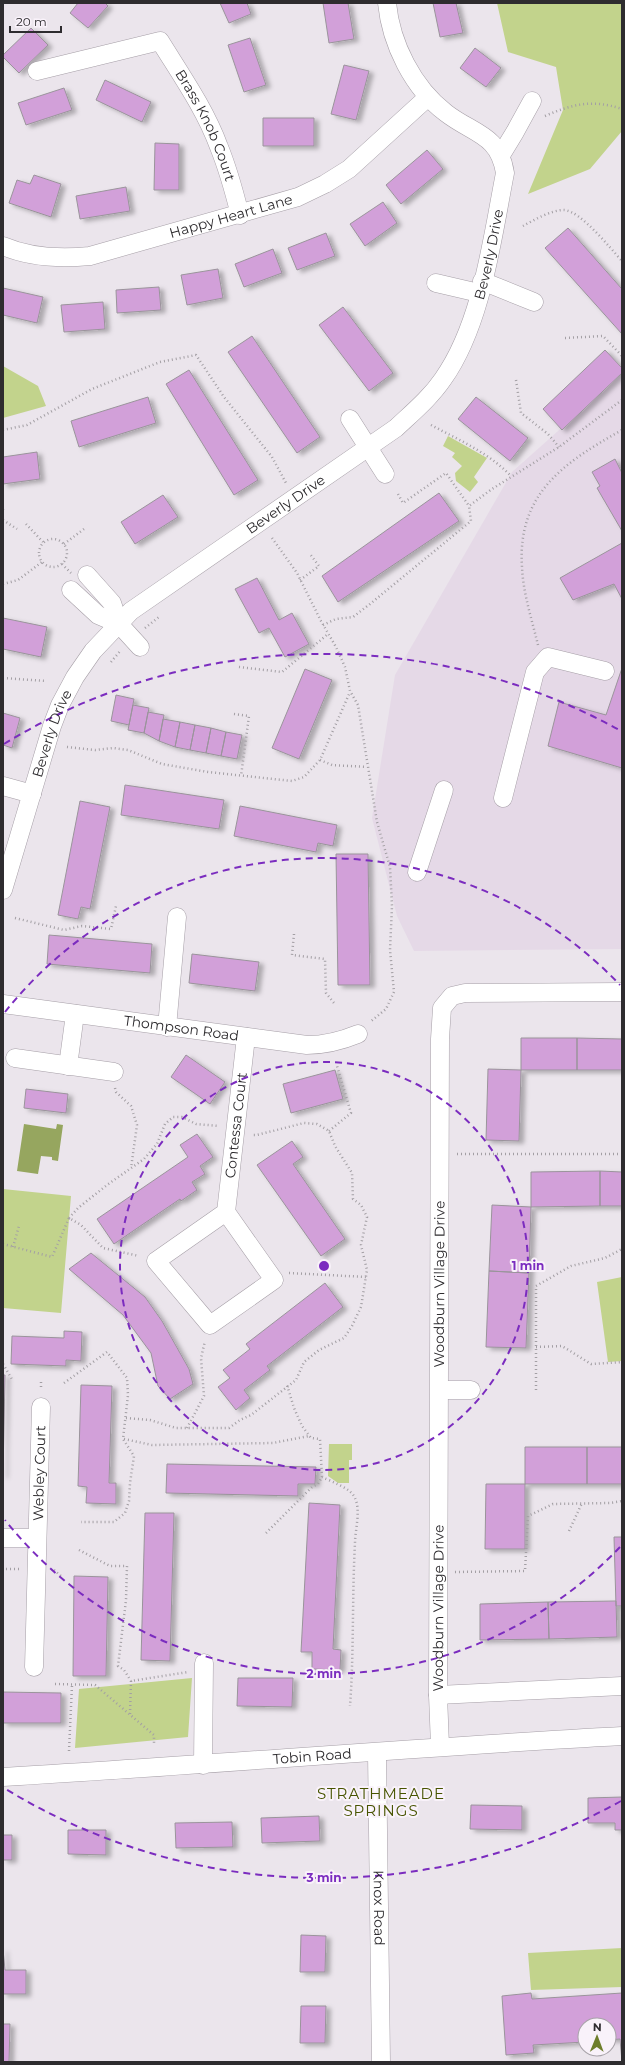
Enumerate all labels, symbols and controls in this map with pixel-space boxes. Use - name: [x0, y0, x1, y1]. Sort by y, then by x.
- scale bar: [10, 8, 61, 34]
- text: 20 m: [16, 14, 47, 29]
- street label: Brass Knob Court: [171, 66, 239, 184]
- street label: Happy Heart Lane: [167, 190, 295, 242]
- street label: Beverly Drive: [470, 208, 507, 302]
- street label: Beverly Drive: [243, 471, 328, 538]
- street label: Beverly Drive: [28, 686, 76, 780]
- street label: Thompson Road: [123, 1011, 240, 1045]
- street label: Contessa Court: [221, 1071, 251, 1179]
- street label: Woodburn Village Drive: [430, 1200, 449, 1368]
- text: 1 min: [512, 1258, 544, 1273]
- centre of rings: [317, 1259, 331, 1273]
- street label: Webley Court: [29, 1425, 50, 1521]
- street label: Woodburn Village Drive: [429, 1524, 448, 1692]
- text: 2 min: [307, 1666, 341, 1681]
- street label: Tobin Road: [272, 1744, 352, 1768]
- district label: STRATHMEADE SPRINGS: [317, 1784, 445, 1820]
- text: 3 min: [306, 1870, 342, 1885]
- street label: Knox Road: [370, 1870, 388, 1946]
- north arrow: [577, 2017, 617, 2057]
- text: N: [593, 2020, 602, 2034]

